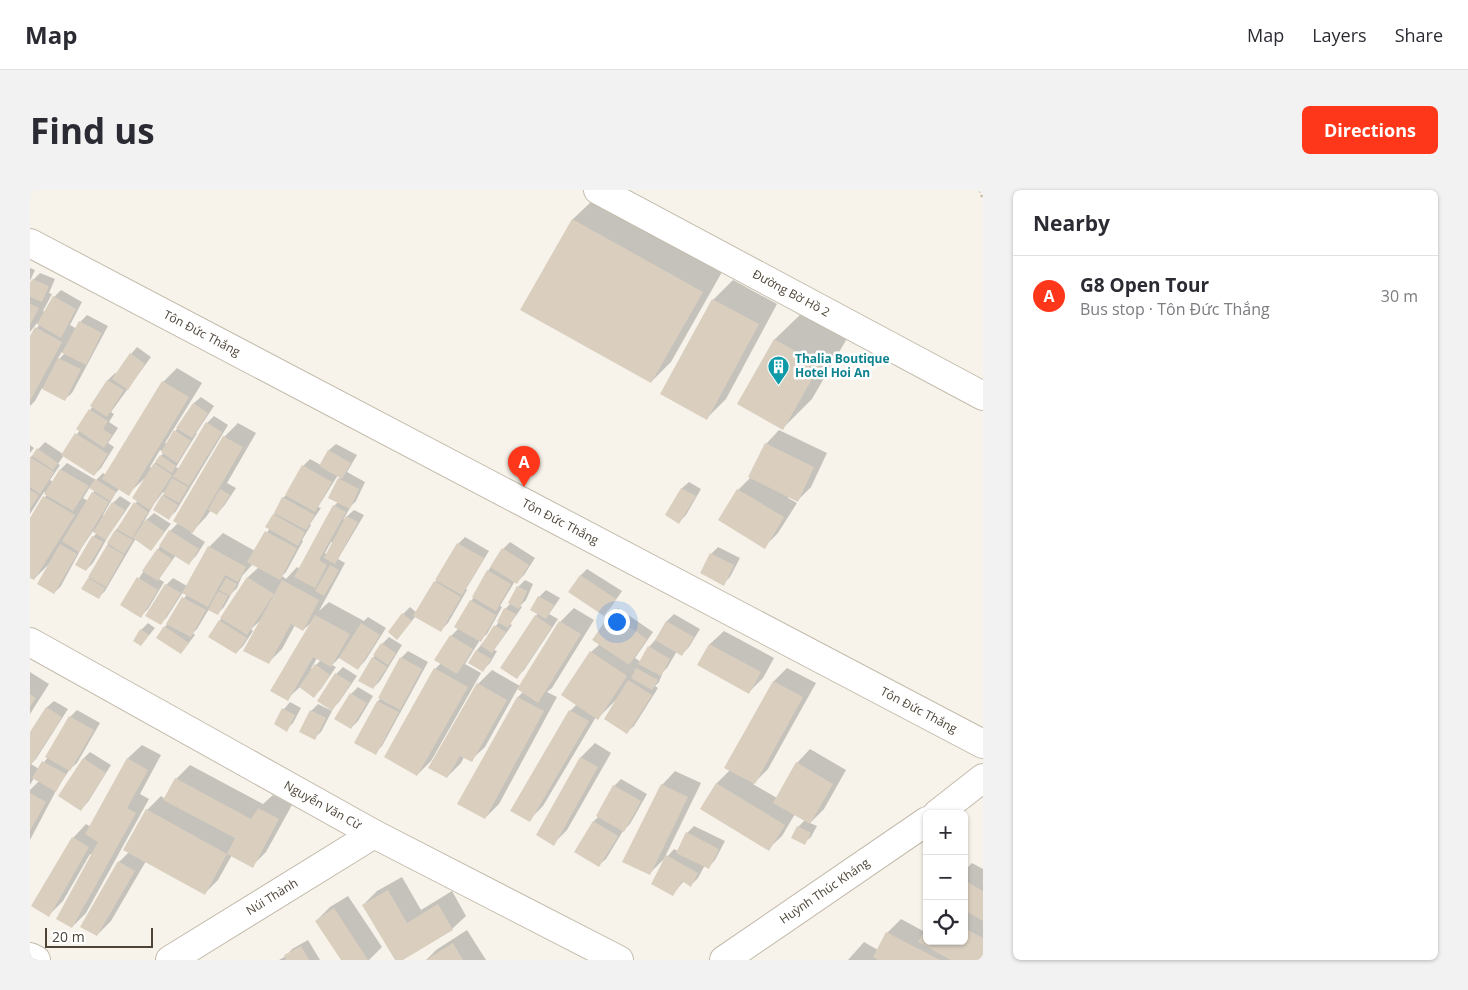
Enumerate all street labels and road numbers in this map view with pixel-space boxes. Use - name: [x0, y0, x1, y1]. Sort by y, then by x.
- street label: Đường Bờ Hồ 2: [750, 265, 833, 321]
- street label: Tôn Đức Thắng: [161, 306, 244, 360]
- street label: Tôn Đức Thắng: [519, 494, 602, 549]
- street label: Tôn Đức Thắng: [878, 683, 961, 737]
- street label: Nguyễn Văn Cừ: [281, 776, 365, 834]
- street label: Huỳnh Thúc Kháng: [776, 854, 873, 927]
- street label: Núi Thành: [243, 874, 301, 919]

